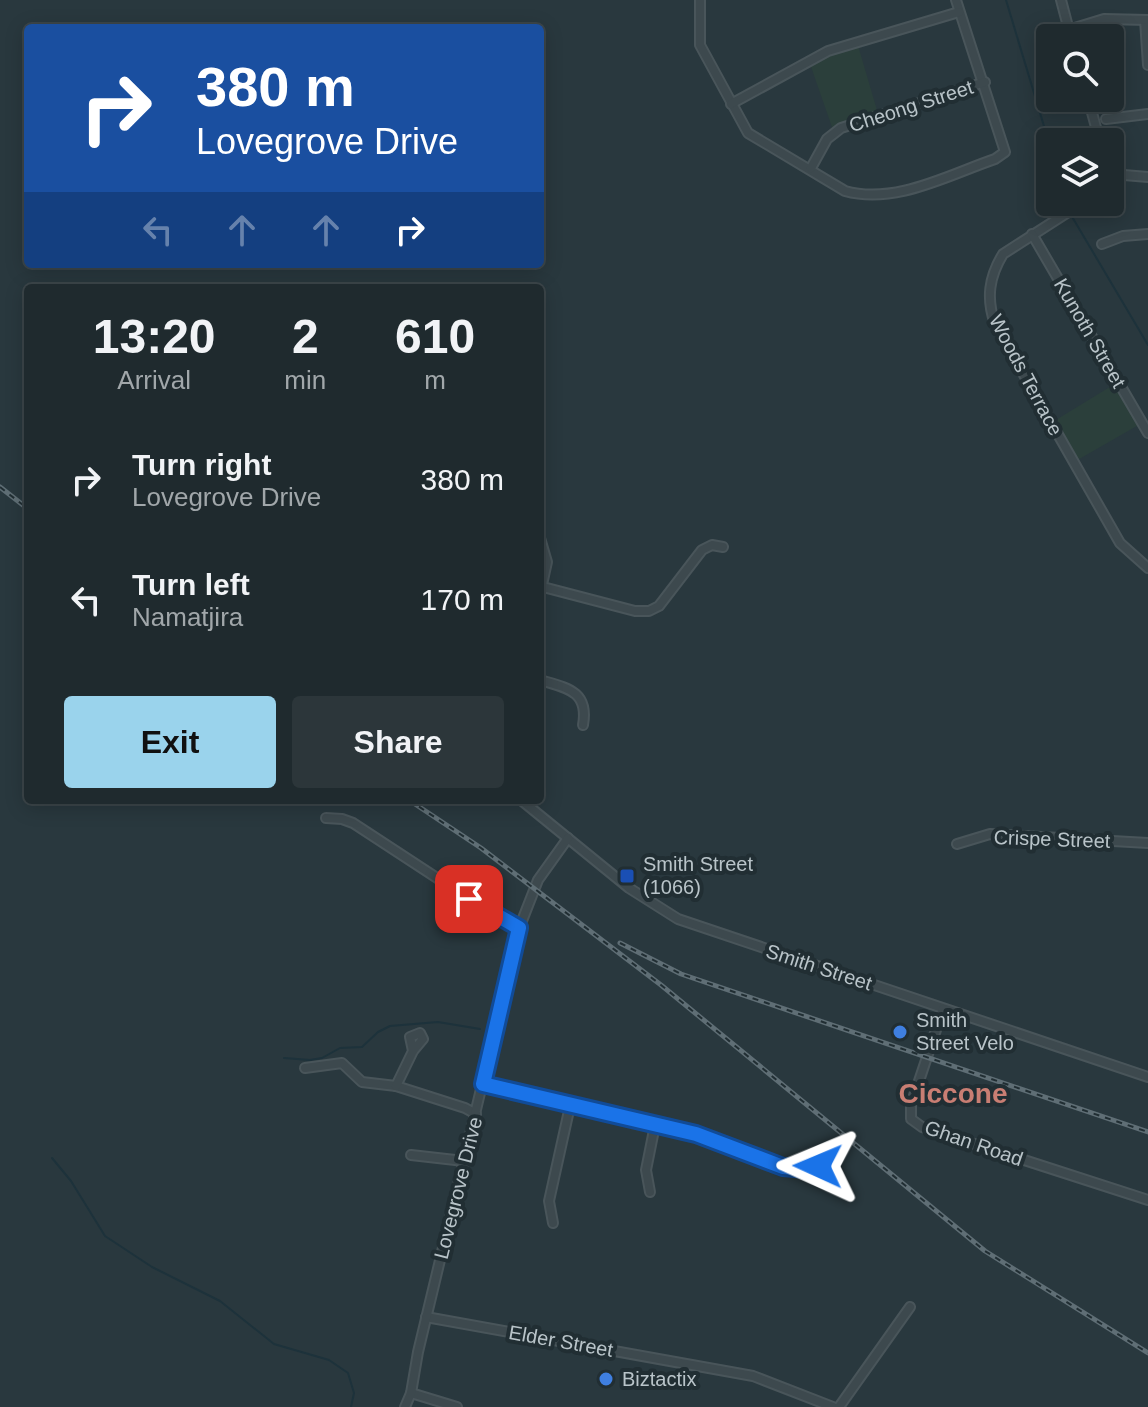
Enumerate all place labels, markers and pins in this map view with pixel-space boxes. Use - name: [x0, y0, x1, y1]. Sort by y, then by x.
- place label: Smith Street (1066): [643, 853, 753, 898]
- pin: [435, 865, 503, 933]
- marker: Smith Street (1066): [618, 867, 636, 885]
- place label: Smith Street Velo: [916, 1009, 1014, 1054]
- marker: Smith Street Velo: [891, 1023, 909, 1041]
- place label: Biztactix: [622, 1368, 696, 1390]
- marker: Biztactix: [597, 1370, 615, 1388]

